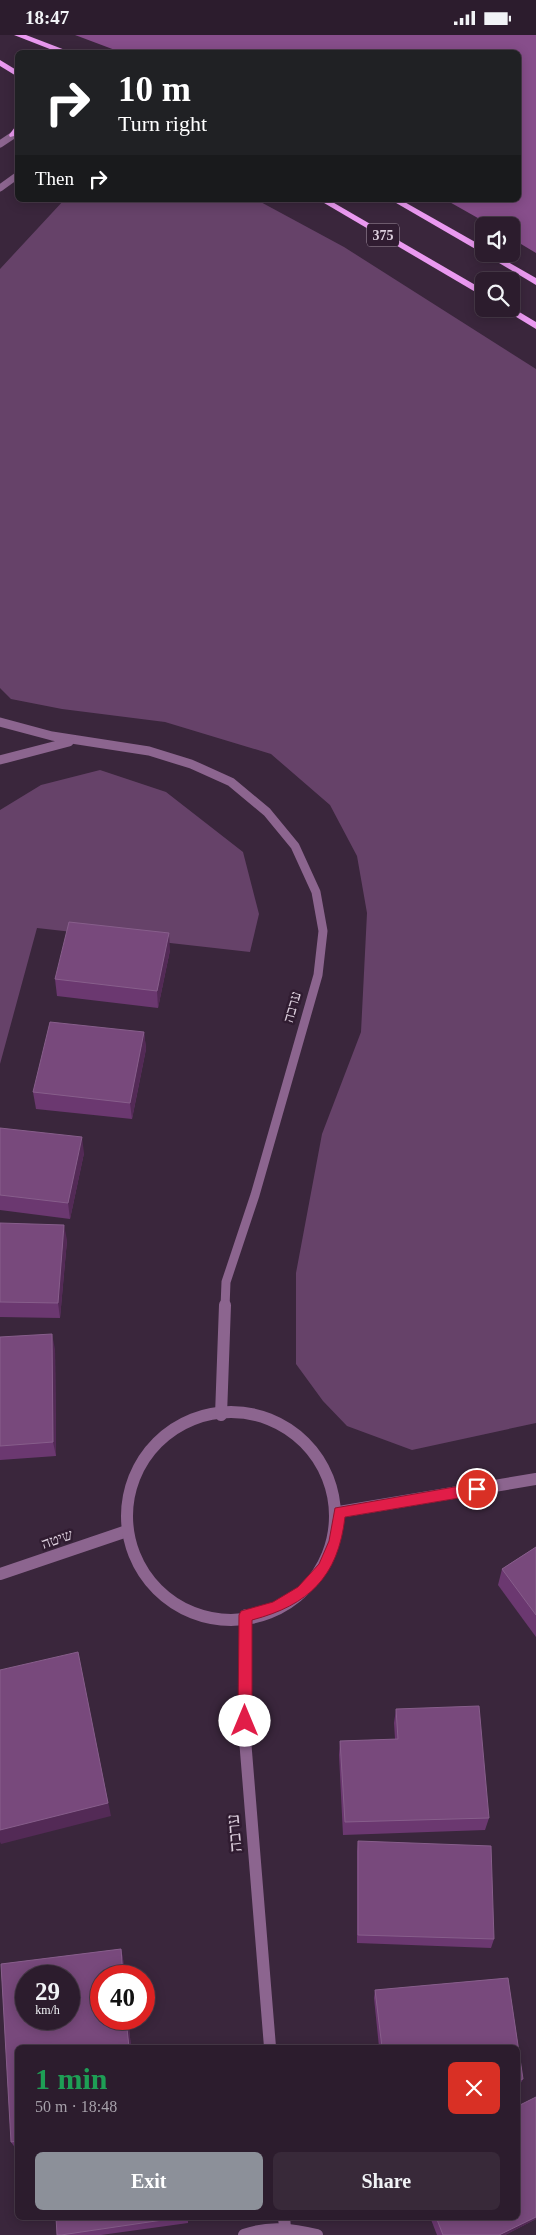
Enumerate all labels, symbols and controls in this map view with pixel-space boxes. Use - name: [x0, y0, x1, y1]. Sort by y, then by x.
- text: 18:47: [25, 7, 69, 28]
- icon: right: [35, 70, 100, 135]
- text: 10 m: [118, 70, 191, 109]
- text: Turn right: [118, 111, 207, 136]
- icon: right: [84, 165, 112, 193]
- text: Then: [35, 168, 74, 189]
- map controls: [475, 217, 520, 317]
- button: sound: [475, 217, 520, 262]
- road number: 375: [367, 223, 399, 247]
- button: search: [475, 272, 520, 317]
- street label: ערבה: [280, 990, 304, 1024]
- pin: [456, 1468, 498, 1510]
- icon: arrive: [463, 1475, 491, 1503]
- street label: שיטה: [39, 1526, 75, 1552]
- position arrow: [218, 1694, 270, 1746]
- street label: ערבה: [222, 1813, 246, 1853]
- speed limit sign: 40: [90, 1965, 155, 2030]
- text: 29: [35, 1978, 60, 2005]
- text: km/h: [35, 2003, 60, 2017]
- text: 1 min: [35, 2062, 108, 2095]
- button: close: [448, 2062, 500, 2114]
- text: 50 m · 18:48: [35, 2098, 117, 2115]
- button: Exit: [35, 2152, 263, 2210]
- button: Share: [273, 2152, 500, 2210]

